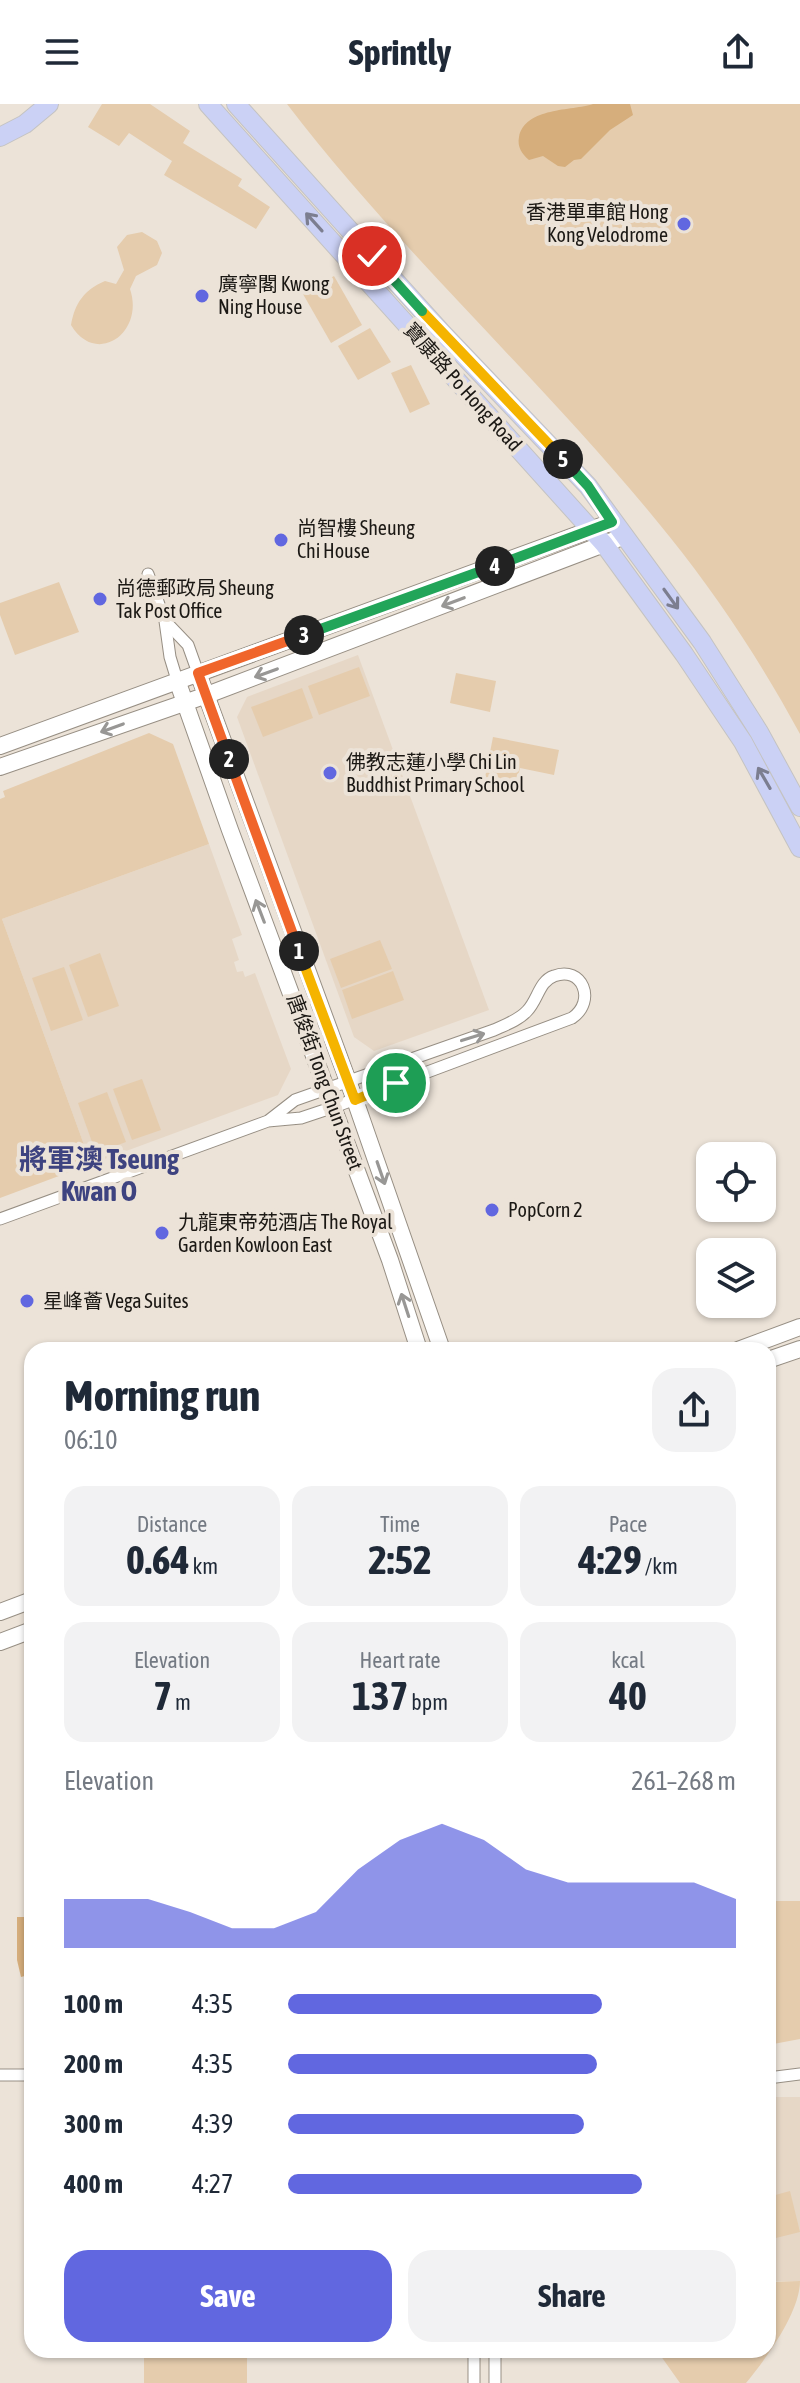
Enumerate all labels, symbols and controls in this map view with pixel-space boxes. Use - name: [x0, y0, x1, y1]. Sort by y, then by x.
- icon: menu: [40, 30, 84, 74]
- icon: share: [716, 30, 760, 74]
- text: Sprintly: [349, 31, 451, 73]
- place label: 香港單車館 Hong Kong Velodrome: [526, 200, 668, 246]
- one-way arrow: [305, 212, 324, 232]
- marker: 香港單車館 Hong Kong Velodrome: [675, 215, 693, 233]
- pin: [338, 222, 406, 290]
- icon: check: [350, 234, 394, 278]
- place label: 廣寧閣 Kwong Ning House: [218, 272, 330, 318]
- marker: 廣寧閣 Kwong Ning House: [193, 287, 211, 305]
- street label: 寶康路 Po Hong Road: [400, 318, 527, 456]
- pin: 5: [543, 439, 583, 479]
- text: 5: [558, 446, 568, 472]
- place label: 尚智樓 Sheung Chi House: [297, 516, 415, 562]
- marker: 尚智樓 Sheung Chi House: [272, 531, 290, 549]
- pin: 4: [475, 546, 515, 586]
- text: 4: [490, 553, 500, 579]
- place label: 尚德郵政局 Sheung Tak Post Office: [116, 576, 274, 622]
- one-way arrow: [663, 587, 680, 609]
- marker: 尚德郵政局 Sheung Tak Post Office: [91, 590, 109, 608]
- one-way arrow: [441, 596, 466, 610]
- pin: 3: [284, 615, 324, 655]
- text: 3: [299, 622, 309, 648]
- one-way arrow: [254, 667, 279, 681]
- one-way arrow: [100, 722, 124, 736]
- pin: 2: [209, 739, 249, 779]
- text: 2: [224, 746, 234, 772]
- place label: 佛教志蓮小學 Chi Lin Buddhist Primary School: [346, 750, 525, 796]
- marker: 佛教志蓮小學 Chi Lin Buddhist Primary School: [321, 764, 339, 782]
- one-way arrow: [756, 767, 771, 791]
- one-way arrow: [252, 899, 266, 924]
- pin: 1: [279, 931, 319, 971]
- text: 1: [294, 938, 304, 964]
- street label: 唐俊街 Tong Chun Street: [283, 991, 368, 1173]
- one-way arrow: [461, 1028, 486, 1043]
- pin: [362, 1049, 430, 1117]
- icon: arrive: [374, 1061, 418, 1105]
- map controls: [696, 1142, 776, 1318]
- button: locate: [696, 1142, 776, 1222]
- district label: 將軍澳 Tseung Kwan O: [19, 1143, 180, 1207]
- one-way arrow: [374, 1161, 389, 1186]
- place label: PopCorn 2: [508, 1198, 583, 1221]
- marker: PopCorn 2: [483, 1201, 501, 1219]
- place label: 九龍東帝苑酒店 The Royal Garden Kowloon East: [178, 1210, 393, 1256]
- marker: 九龍東帝苑酒店 The Royal Garden Kowloon East: [153, 1224, 171, 1242]
- button: layers: [696, 1238, 776, 1318]
- place label: 星峰薈 Vega Suites: [43, 1289, 189, 1312]
- marker: 星峰薈 Vega Suites: [18, 1292, 36, 1310]
- one-way arrow: [396, 1293, 411, 1318]
- button: share: [652, 1368, 736, 1452]
- text: Morning run: [64, 1370, 260, 1420]
- text: 06:10: [64, 1425, 118, 1455]
- text: Distance: [137, 1511, 207, 1537]
- text: Time: [380, 1511, 420, 1537]
- text: Pace: [609, 1511, 647, 1537]
- text: 0.64: [126, 1537, 189, 1582]
- text: 2:52: [368, 1537, 432, 1582]
- text: 4:29: [578, 1537, 642, 1582]
- text: km: [189, 1553, 218, 1579]
- text: /km: [642, 1553, 678, 1579]
- text: Elevation: [134, 1647, 210, 1673]
- text: Heart rate: [359, 1647, 441, 1673]
- text: kcal: [611, 1647, 645, 1673]
- text: 7: [153, 1673, 172, 1718]
- text: 137: [352, 1673, 408, 1718]
- text: 40: [609, 1673, 647, 1718]
- text: m: [172, 1689, 191, 1715]
- text: bpm: [408, 1689, 448, 1715]
- text: Elevation: [64, 1766, 154, 1796]
- text: 261–268 m: [631, 1766, 736, 1796]
- text: 100 m: [64, 1989, 123, 2019]
- text: 4:35: [192, 1989, 233, 2019]
- text: 200 m: [64, 2049, 123, 2079]
- text: 4:35: [192, 2049, 233, 2079]
- text: 300 m: [64, 2109, 123, 2139]
- text: 4:39: [192, 2109, 233, 2139]
- text: 400 m: [64, 2169, 123, 2199]
- text: 4:27: [192, 2169, 233, 2199]
- button: Save: [64, 2250, 392, 2342]
- button: Share: [408, 2250, 736, 2342]

